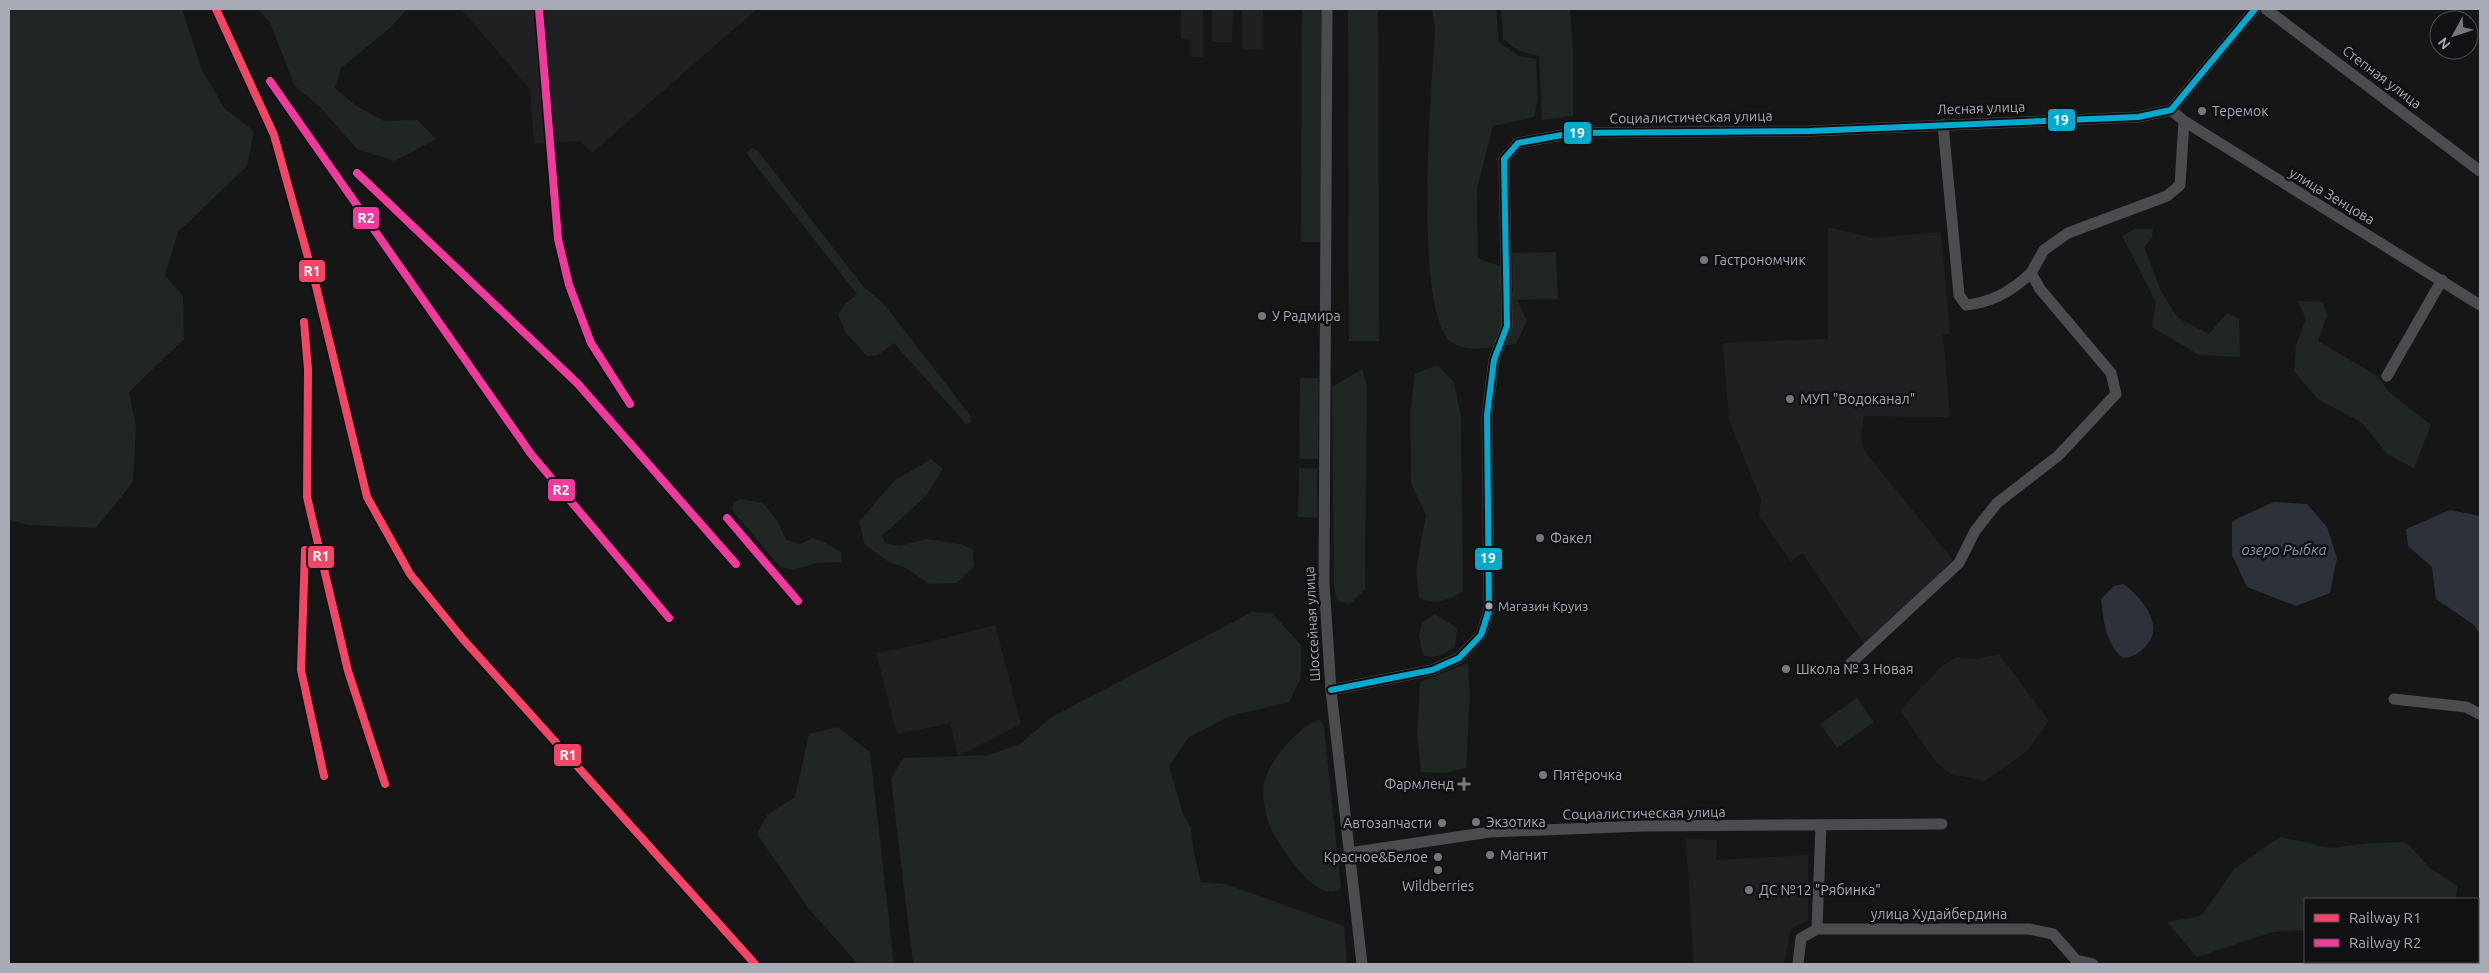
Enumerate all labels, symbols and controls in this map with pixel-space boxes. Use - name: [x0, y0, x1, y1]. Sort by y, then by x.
- north arrow: [2429, 10, 2479, 60]
- text: N: [2435, 34, 2454, 53]
- street label: Степная улица: [2339, 42, 2425, 112]
- street label: Лесная улица: [1937, 98, 2025, 118]
- place label: Теремок: [2212, 103, 2268, 119]
- marker: Теремок: [2196, 105, 2208, 117]
- street label: Социалистическая улица: [1609, 108, 1773, 126]
- line badge: 19: [2047, 108, 2076, 132]
- text: 19: [2053, 112, 2069, 128]
- line badge: 19: [1563, 121, 1592, 145]
- text: 19: [1569, 125, 1585, 141]
- street label: улица Зенцова: [2287, 164, 2377, 228]
- line badge: R2: [352, 206, 380, 230]
- text: R2: [357, 210, 375, 226]
- place label: Гастрономчик: [1714, 252, 1806, 268]
- marker: Гастрономчик: [1698, 254, 1710, 266]
- line badge: R1: [298, 259, 326, 283]
- text: R1: [303, 263, 321, 279]
- place label: У Радмира: [1272, 308, 1341, 324]
- marker: У Радмира: [1256, 310, 1268, 322]
- place label: МУП "Водоканал": [1800, 391, 1915, 407]
- marker: МУП "Водоканал": [1784, 393, 1796, 405]
- line badge: R2: [547, 478, 576, 502]
- text: R2: [552, 482, 570, 498]
- place label: Факел: [1550, 530, 1592, 546]
- marker: Факел: [1534, 532, 1546, 544]
- water label: озеро Рыбка: [2241, 541, 2327, 558]
- line badge: R1: [307, 545, 335, 569]
- line badge: 19: [1474, 547, 1503, 571]
- text: R1: [312, 548, 330, 564]
- text: 19: [1480, 550, 1496, 566]
- street label: Шоссейная улица: [1301, 566, 1323, 682]
- place label: Магазин Круиз: [1498, 599, 1588, 613]
- marker: Магазин Круиз: [1484, 601, 1494, 611]
- place label: Школа № 3 Новая: [1796, 661, 1913, 677]
- marker: Школа № 3 Новая: [1780, 663, 1792, 675]
- line badge: R1: [553, 743, 582, 767]
- text: R1: [559, 747, 577, 763]
- place label: Пятёрочка: [1553, 767, 1622, 783]
- marker: Пятёрочка: [1537, 769, 1549, 781]
- place label: Фармленд: [1384, 776, 1454, 792]
- marker: Фармленд: [1458, 778, 1470, 790]
- street label: Социалистическая улица: [1562, 804, 1726, 822]
- place label: Экзотика: [1486, 814, 1546, 830]
- place label: Автозапчасти: [1343, 815, 1432, 831]
- marker: Экзотика: [1470, 816, 1482, 828]
- marker: Автозапчасти: [1436, 817, 1448, 829]
- place label: Магнит: [1500, 847, 1548, 863]
- place label: Красное&Белое: [1324, 849, 1428, 865]
- marker: Магнит: [1484, 849, 1496, 861]
- marker: Красное&Белое: [1432, 851, 1444, 863]
- marker: Wildberries: [1432, 864, 1444, 876]
- place label: Wildberries: [1402, 878, 1474, 894]
- place label: ДС №12 "Рябинка": [1759, 882, 1881, 898]
- marker: ДС №12 "Рябинка": [1743, 884, 1755, 896]
- legend: [2304, 898, 2479, 963]
- street label: улица Худайбердина: [1871, 906, 2007, 922]
- text: Railway R1: [2349, 909, 2421, 926]
- text: Railway R2: [2349, 934, 2421, 951]

